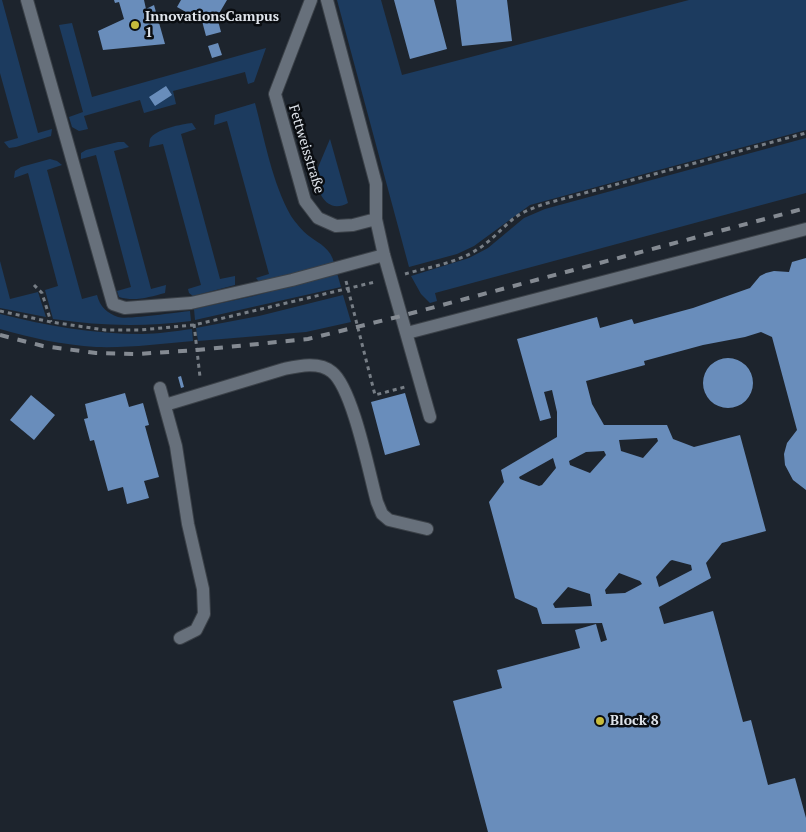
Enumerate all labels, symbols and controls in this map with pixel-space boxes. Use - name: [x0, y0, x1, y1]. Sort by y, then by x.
- place label: InnovationsCampus 1: [145, 9, 279, 41]
- marker: InnovationsCampus 1: [129, 19, 141, 31]
- street label: Fettweisstraße: [285, 103, 327, 195]
- place label: Block 8: [610, 713, 659, 729]
- marker: Block 8: [594, 715, 606, 727]

